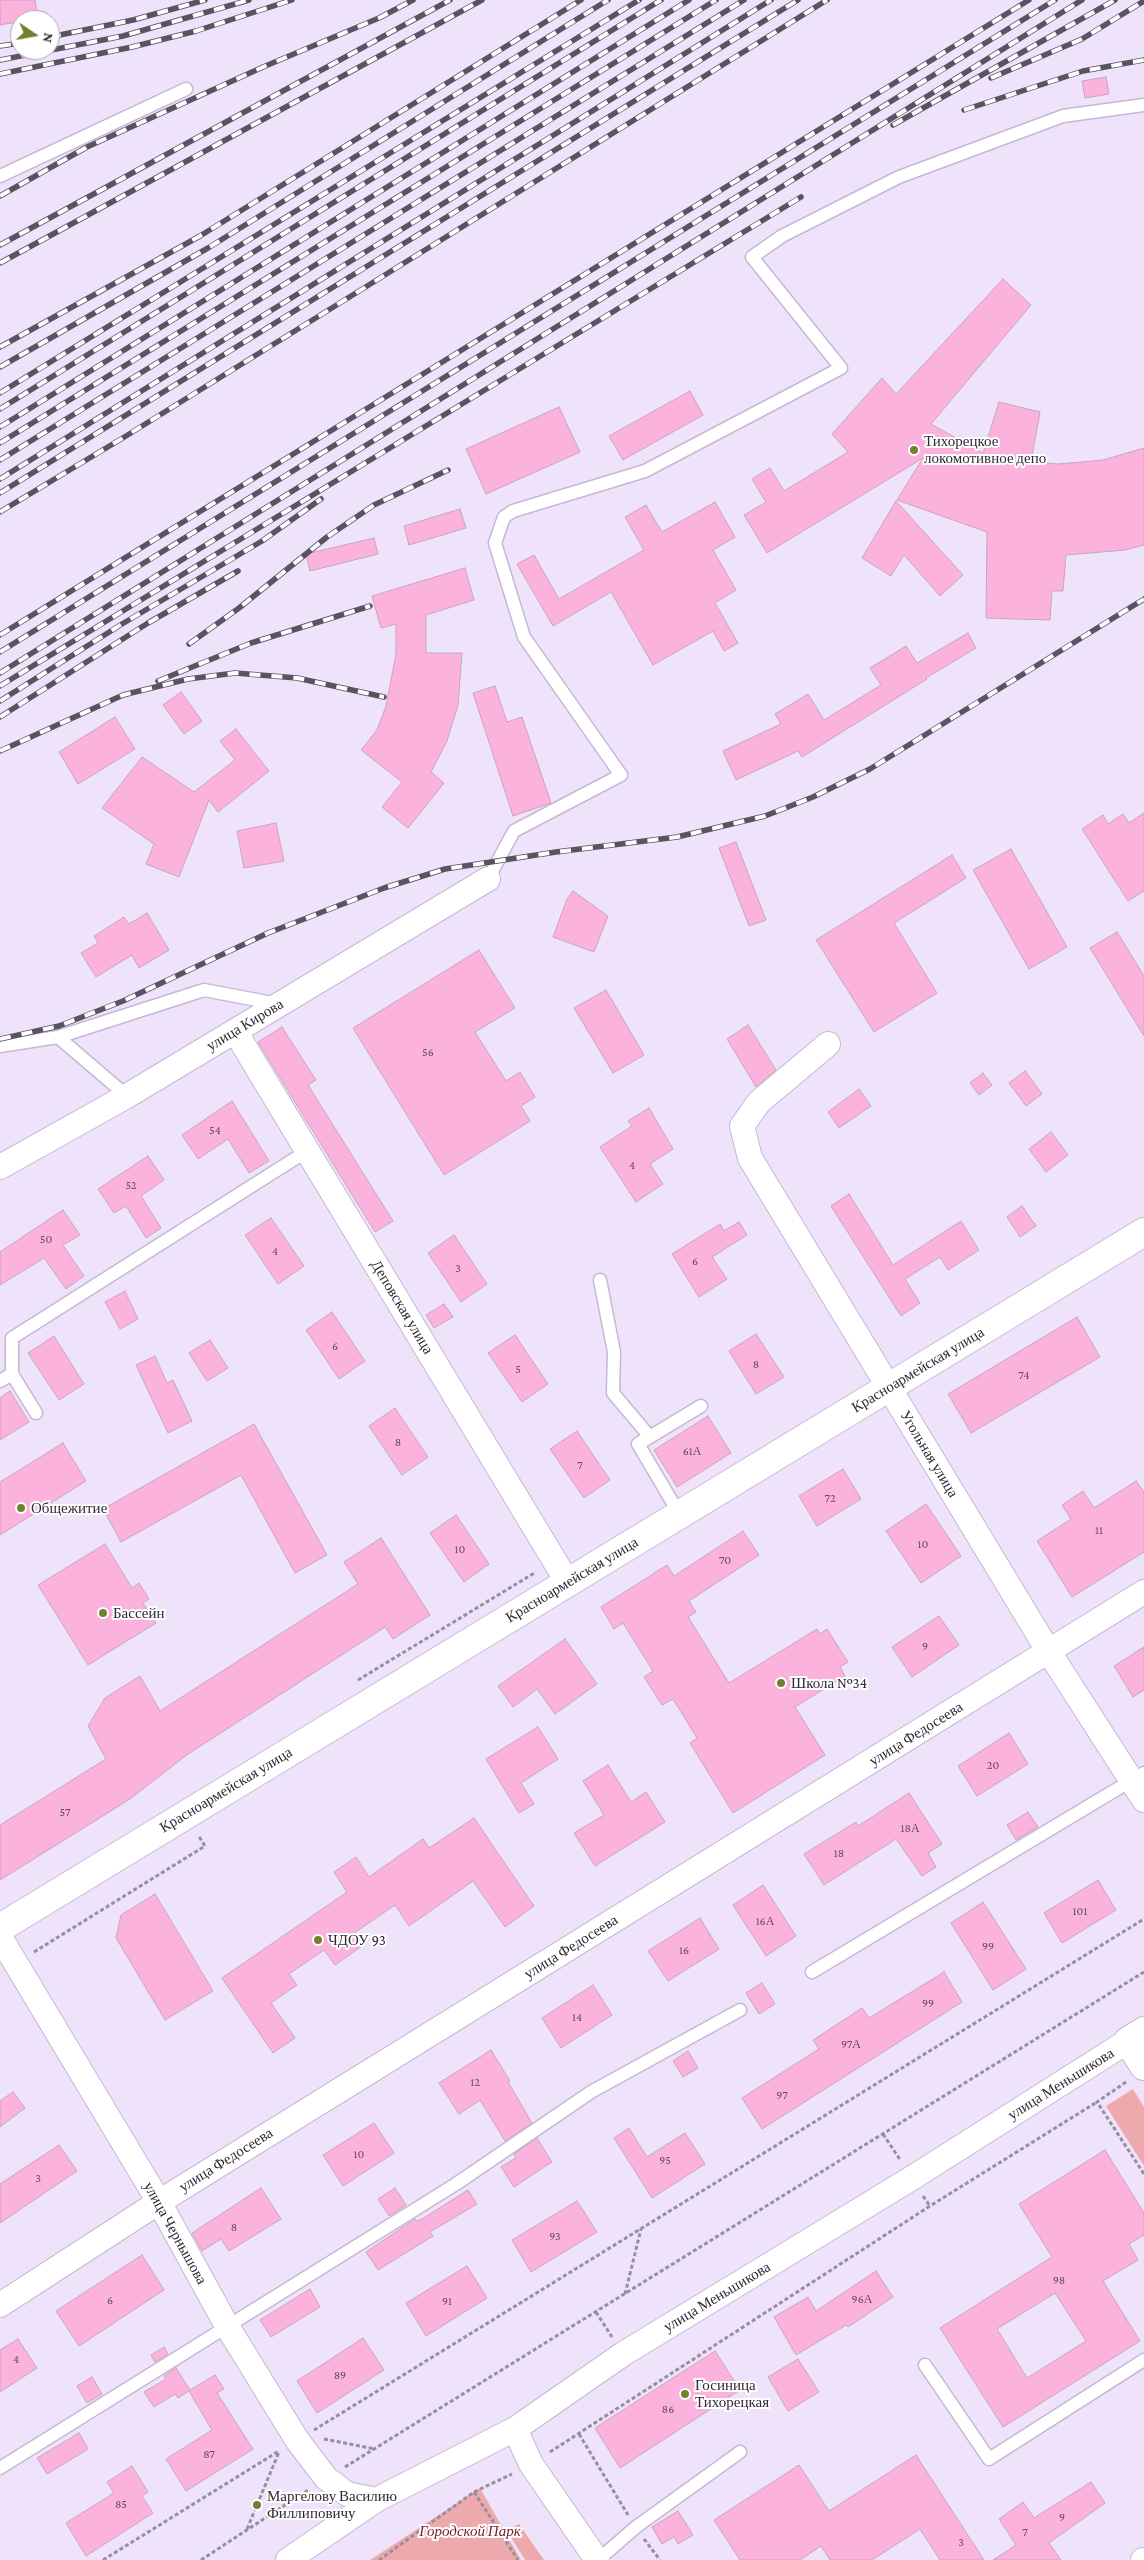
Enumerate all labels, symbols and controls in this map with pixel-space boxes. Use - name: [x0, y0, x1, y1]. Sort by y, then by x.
- north arrow: [10, 10, 60, 60]
- text: N: [40, 32, 58, 44]
- place label: Тихорецкое локомотивное депо: [924, 432, 1046, 467]
- marker: Тихорецкое локомотивное депо: [908, 444, 920, 456]
- street label: улица Кирова: [203, 995, 287, 1055]
- house number: 56: [422, 1045, 434, 1059]
- house number: 54: [209, 1123, 221, 1137]
- house number: 4: [629, 1158, 635, 1172]
- house number: 52: [125, 1178, 137, 1192]
- house number: 50: [40, 1232, 52, 1246]
- house number: 4: [272, 1244, 278, 1258]
- house number: 6: [692, 1254, 698, 1268]
- street label: Деповская улица: [367, 1257, 437, 1357]
- house number: 3: [455, 1261, 461, 1275]
- street label: Красноармейская улица: [848, 1323, 988, 1417]
- house number: 6: [332, 1339, 338, 1353]
- house number: 8: [753, 1357, 759, 1371]
- house number: 5: [515, 1362, 521, 1376]
- house number: 74: [1018, 1368, 1030, 1382]
- street label: Угольная улица: [896, 1407, 962, 1501]
- house number: 8: [395, 1435, 401, 1449]
- house number: 61А: [683, 1444, 701, 1458]
- house number: 7: [577, 1458, 583, 1472]
- house number: 72: [824, 1491, 836, 1505]
- place label: Общежитие: [31, 1499, 107, 1517]
- marker: Общежитие: [15, 1502, 27, 1514]
- house number: 11: [1095, 1523, 1103, 1537]
- street label: Красноармейская улица: [502, 1533, 642, 1627]
- house number: 10: [918, 1537, 928, 1551]
- house number: 10: [455, 1542, 465, 1556]
- house number: 70: [719, 1553, 731, 1567]
- place label: Бассейн: [113, 1604, 164, 1622]
- marker: Бассейн: [97, 1607, 109, 1619]
- house number: 9: [922, 1639, 928, 1653]
- place label: Школа №34: [791, 1674, 867, 1692]
- marker: Школа №34: [775, 1677, 787, 1689]
- street label: улица Федосеева: [866, 1698, 966, 1770]
- street label: Красноармейская улица: [156, 1743, 296, 1837]
- house number: 20: [987, 1758, 999, 1772]
- house number: 57: [60, 1805, 70, 1819]
- house number: 18А: [900, 1821, 920, 1835]
- house number: 18: [834, 1846, 844, 1860]
- house number: 101: [1073, 1904, 1087, 1918]
- street label: улица Федосеева: [521, 1911, 621, 1983]
- house number: 16А: [756, 1914, 774, 1928]
- place label: ЧДОУ 93: [328, 1931, 386, 1949]
- marker: ЧДОУ 93: [312, 1934, 324, 1946]
- house number: 99: [982, 1939, 994, 1953]
- house number: 16: [679, 1943, 689, 1957]
- house number: 99: [922, 1996, 934, 2010]
- house number: 14: [572, 2010, 582, 2024]
- house number: 97А: [841, 2037, 861, 2051]
- street label: улица Меньшикова: [1005, 2044, 1117, 2124]
- house number: 12: [470, 2075, 480, 2089]
- house number: 97: [776, 2088, 788, 2102]
- street label: улица Федосеева: [176, 2124, 276, 2196]
- house number: 10: [354, 2147, 364, 2161]
- house number: 95: [659, 2153, 671, 2167]
- house number: 3: [35, 2171, 41, 2185]
- street label: улица Чернышова: [139, 2179, 211, 2287]
- house number: 8: [231, 2220, 237, 2234]
- house number: 93: [549, 2229, 561, 2243]
- street label: улица Меньшикова: [660, 2258, 774, 2336]
- house number: 98: [1053, 2273, 1065, 2287]
- house number: 96А: [852, 2292, 872, 2306]
- house number: 6: [107, 2293, 113, 2307]
- house number: 91: [442, 2294, 452, 2308]
- house number: 4: [13, 2352, 19, 2366]
- house number: 89: [334, 2368, 346, 2382]
- place label: Госиница Тихорецкая: [695, 2376, 769, 2411]
- marker: Госиница Тихорецкая: [679, 2388, 691, 2400]
- house number: 86: [662, 2402, 674, 2416]
- house number: 87: [203, 2447, 215, 2461]
- place label: Маргелову Василию Филлиповичу: [267, 2487, 397, 2522]
- house number: 85: [115, 2497, 127, 2511]
- marker: Маргелову Василию Филлиповичу: [251, 2499, 263, 2511]
- house number: 9: [1059, 2510, 1065, 2524]
- park label: Городской Парк: [419, 2522, 521, 2540]
- house number: 7: [1022, 2525, 1028, 2539]
- house number: 3: [958, 2535, 964, 2549]

